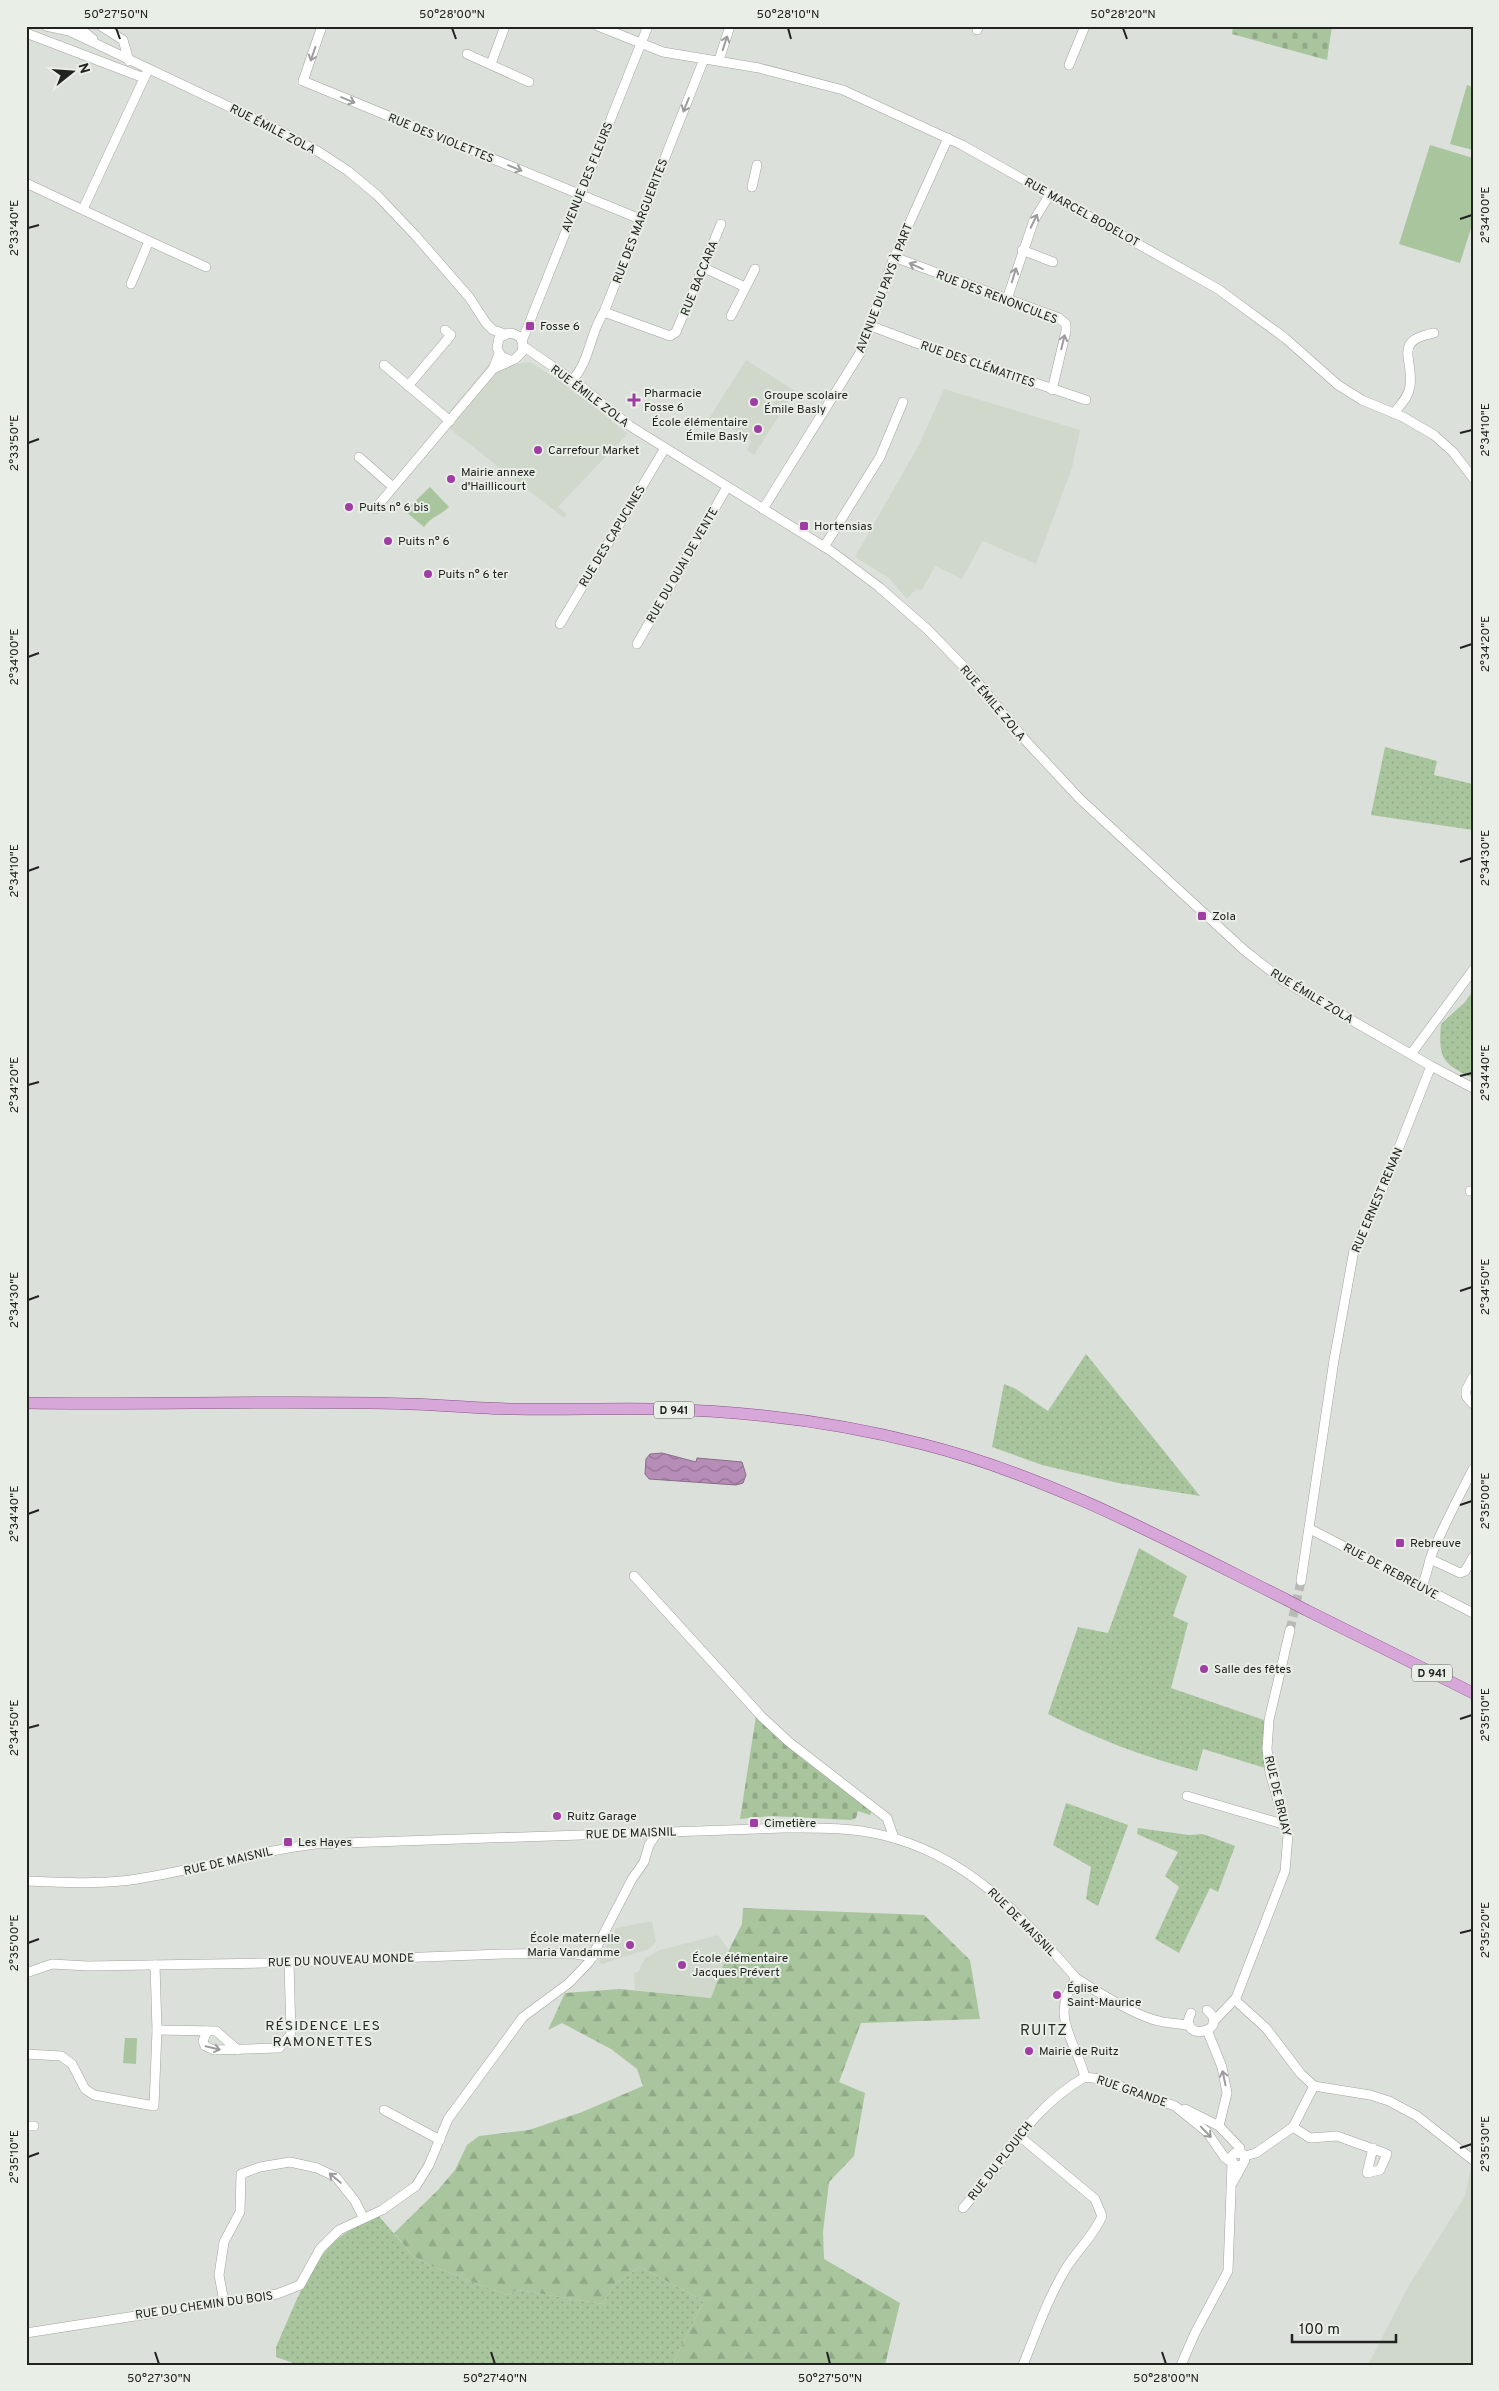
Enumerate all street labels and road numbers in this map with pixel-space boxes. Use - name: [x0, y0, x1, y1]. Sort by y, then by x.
- street label: RUE ÉMILE ZOLA: [227, 101, 318, 158]
- street label: RUE DES VIOLETTES: [385, 110, 496, 167]
- street label: AVENUE DES FLEURS: [558, 120, 617, 235]
- street label: RUE DES MARGUERITES: [610, 157, 672, 286]
- street label: RUE MARCEL BODELOT: [1021, 175, 1142, 251]
- street label: AVENUE DU PAYS À PART: [853, 221, 917, 355]
- street label: RUE BACCARA: [677, 238, 722, 319]
- street label: RUE DES RENONCULES: [934, 267, 1060, 329]
- street label: RUE DES CLÉMATITES: [918, 338, 1037, 392]
- street label: RUE ÉMILE ZOLA: [547, 362, 632, 432]
- street label: RUE DES CAPUCINES: [576, 483, 650, 590]
- street label: RUE DU QUAI DE VENTE: [643, 505, 723, 626]
- street label: RUE ÉMILE ZOLA: [956, 662, 1029, 745]
- street label: RUE ÉMILE ZOLA: [1267, 966, 1356, 1028]
- street label: RUE ERNEST RENAN: [1349, 1145, 1407, 1255]
- road number: D 941: [654, 1402, 694, 1418]
- street label: RUE DE REBREUVE: [1340, 1540, 1441, 1604]
- road number: D 941: [1412, 1665, 1452, 1682]
- street label: RUE DE BRUAY: [1260, 1754, 1294, 1839]
- street label: RUE DE MAISNIL: [585, 1824, 677, 1844]
- street label: RUE DE MAISNIL: [182, 1844, 274, 1880]
- street label: RUE DE MAISNIL: [984, 1885, 1059, 1961]
- street label: RUE DU NOUVEAU MONDE: [268, 1950, 415, 1972]
- street label: RUE GRANDE: [1094, 2072, 1169, 2112]
- street label: RUE DU PLOUICH: [965, 2119, 1037, 2204]
- street label: RUE DU CHEMIN DU BOIS: [134, 2288, 274, 2324]

